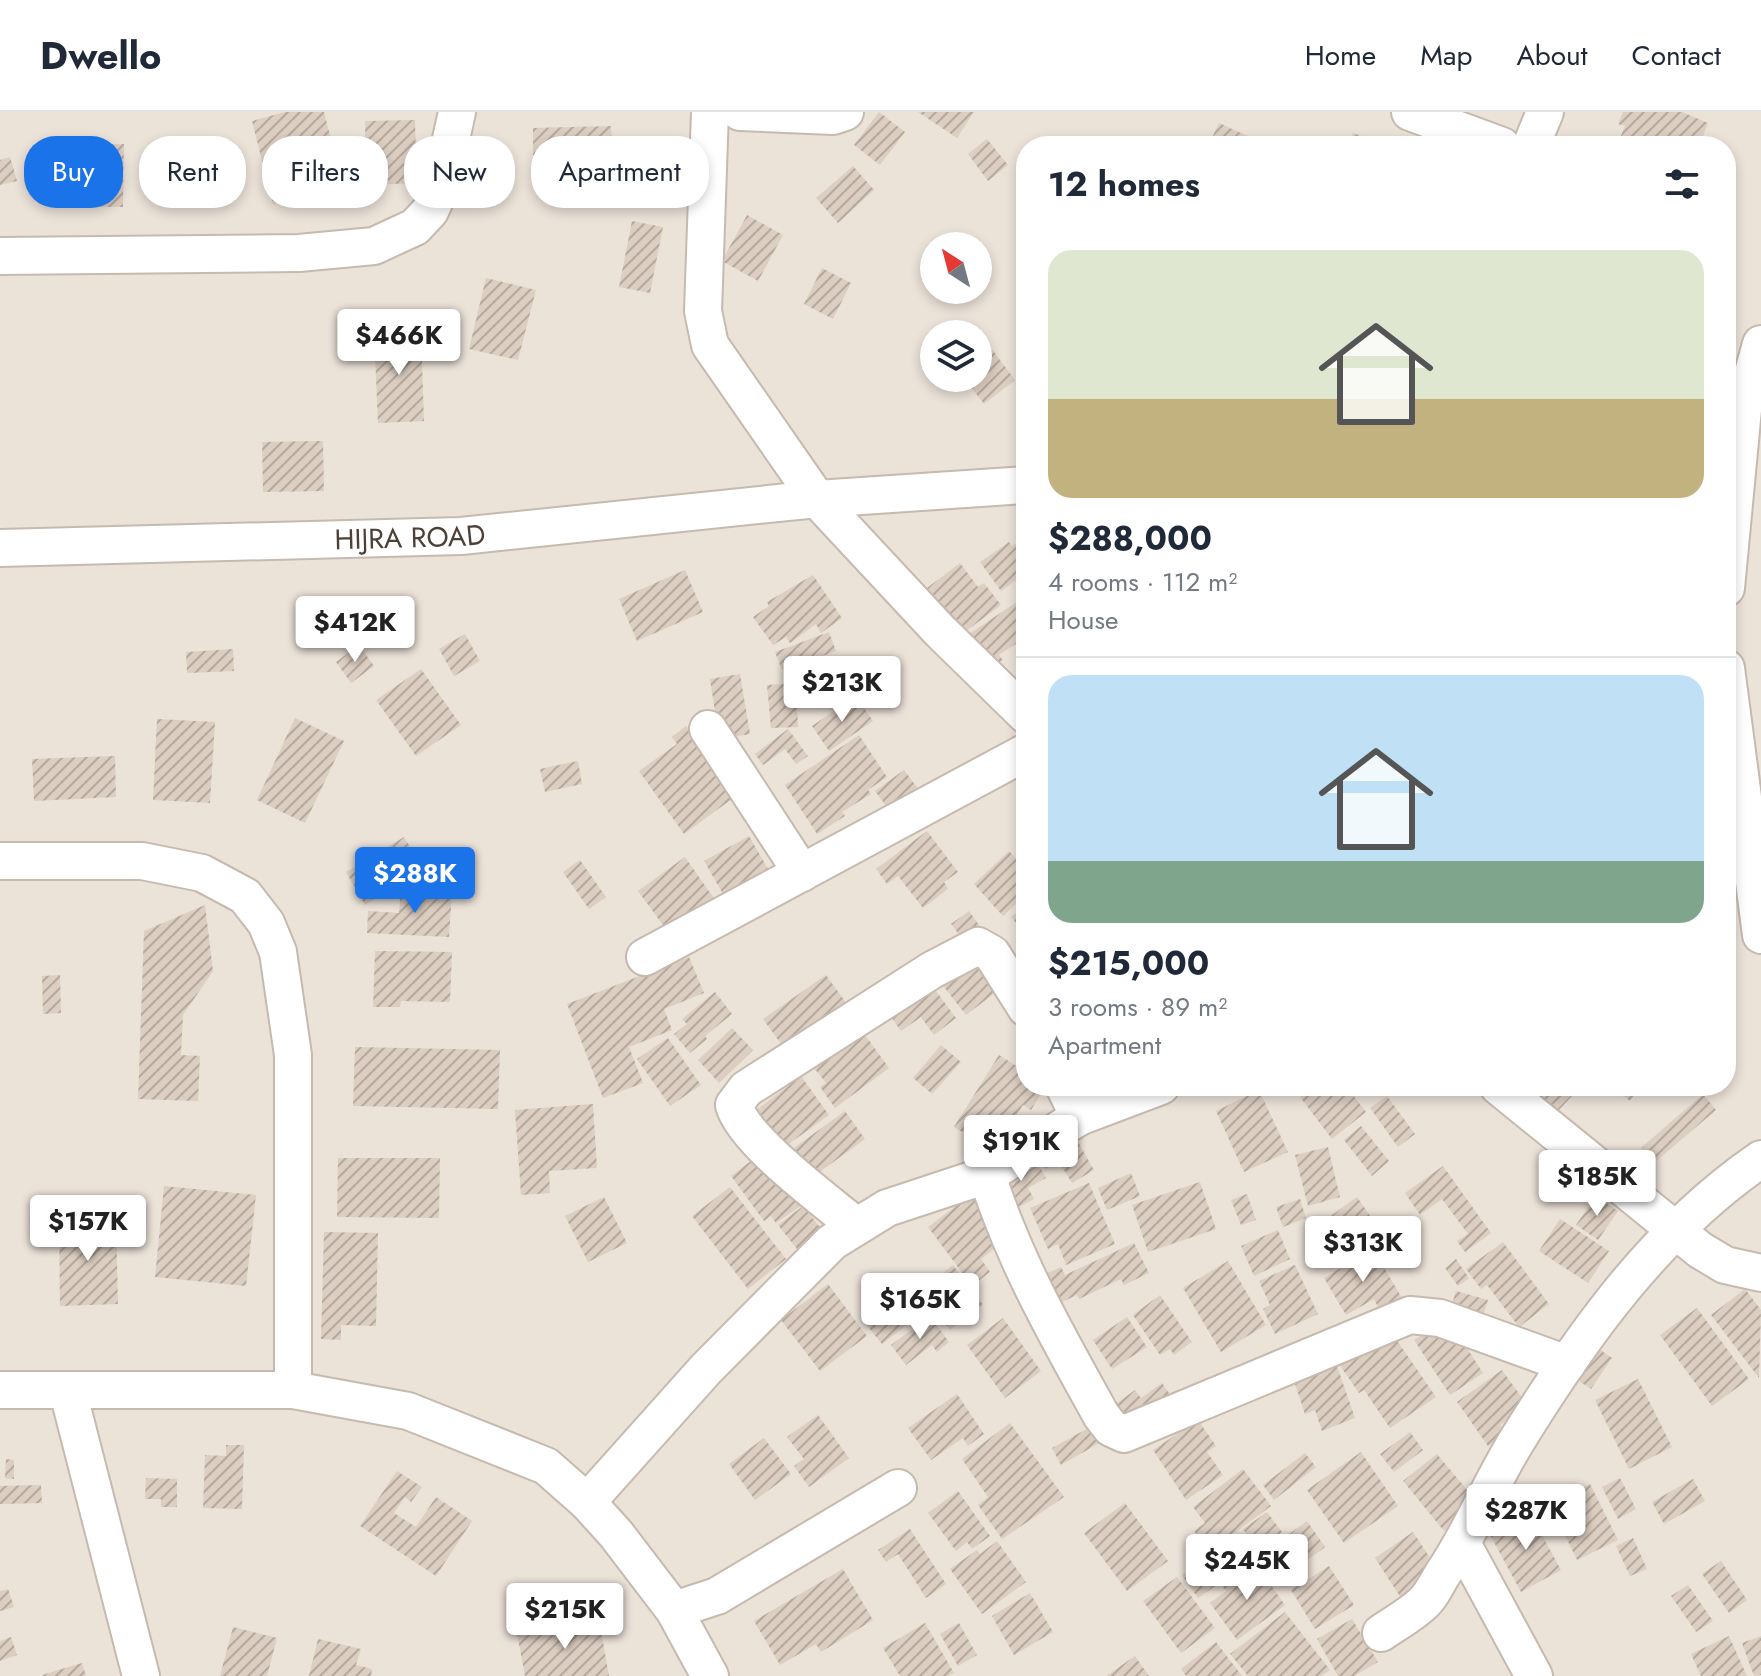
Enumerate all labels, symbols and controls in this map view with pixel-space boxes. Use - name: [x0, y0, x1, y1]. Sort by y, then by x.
- text: Dwello: [40, 28, 162, 83]
- text: Home: [1305, 35, 1376, 76]
- text: Map: [1420, 35, 1472, 76]
- text: About: [1516, 35, 1588, 76]
- text: Contact: [1632, 35, 1721, 76]
- chip: Buy: [24, 136, 123, 208]
- chip: Rent: [139, 136, 246, 208]
- chip: Filters: [262, 136, 388, 208]
- chip: New: [404, 136, 515, 208]
- chip: Apartment: [531, 136, 709, 208]
- text: 12 homes: [1048, 160, 1200, 209]
- icon: filters: [1660, 162, 1704, 206]
- north arrow: [920, 232, 992, 304]
- map controls: [920, 232, 992, 392]
- icon: home: [1304, 302, 1448, 446]
- pin: $466K: [343, 309, 455, 377]
- text: $466K: [355, 316, 443, 354]
- button: layers: [920, 320, 992, 392]
- street label: HIJRA ROAD: [334, 513, 487, 560]
- text: $288,000: [1048, 514, 1212, 563]
- text: 4 rooms · 112 m²: [1048, 563, 1237, 601]
- pin: $412K: [299, 596, 411, 664]
- text: House: [1048, 601, 1118, 639]
- text: $412K: [314, 603, 396, 641]
- pin: $213K: [786, 656, 898, 724]
- text: $213K: [802, 663, 882, 701]
- icon: home: [1304, 727, 1448, 871]
- pin: $288K: [359, 847, 471, 915]
- text: $288K: [373, 854, 457, 892]
- text: $215,000: [1048, 939, 1209, 988]
- text: 3 rooms · 89 m²: [1048, 988, 1227, 1026]
- text: Apartment: [1048, 1026, 1161, 1064]
- pin: $191K: [965, 1115, 1077, 1183]
- text: $191K: [982, 1122, 1060, 1160]
- pin: $185K: [1541, 1150, 1653, 1218]
- text: $185K: [1557, 1157, 1637, 1195]
- pin: $157K: [32, 1195, 144, 1263]
- text: $157K: [48, 1202, 128, 1240]
- pin: $313K: [1307, 1216, 1419, 1284]
- text: $313K: [1323, 1223, 1403, 1261]
- pin: $165K: [864, 1273, 976, 1341]
- text: $165K: [879, 1280, 961, 1318]
- pin: $287K: [1470, 1484, 1582, 1552]
- text: $287K: [1485, 1491, 1568, 1529]
- pin: $245K: [1191, 1534, 1303, 1602]
- text: $245K: [1204, 1541, 1290, 1579]
- pin: $215K: [509, 1583, 621, 1651]
- text: $215K: [524, 1590, 606, 1628]

